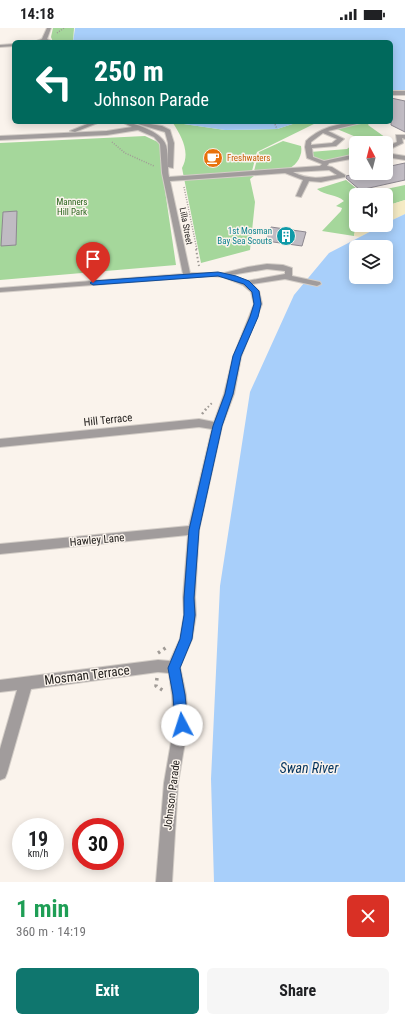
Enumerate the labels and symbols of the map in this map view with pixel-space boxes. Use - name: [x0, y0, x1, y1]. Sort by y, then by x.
- north arrow: [349, 136, 393, 180]
- cafe icon: Freshwaters: [202, 147, 224, 169]
- place label: Freshwaters: [227, 153, 270, 163]
- park label: Manners Hill Park: [57, 197, 87, 217]
- street label: Lilla Street: [177, 206, 195, 246]
- building icon: 1st Mosman Bay Sea Scouts: [275, 225, 297, 247]
- place label: 1st Mosman Bay Sea Scouts: [217, 226, 272, 246]
- pin: [76, 242, 110, 283]
- street label: Hill Terrace: [83, 411, 133, 429]
- street label: Hawley Lane: [69, 531, 125, 549]
- street label: Mosman Terrace: [44, 662, 130, 688]
- position arrow: [161, 704, 203, 746]
- street label: Johnson Parade: [161, 759, 183, 831]
- water label: Swan River: [280, 760, 339, 776]
- speed limit sign: 30: [72, 818, 124, 870]

